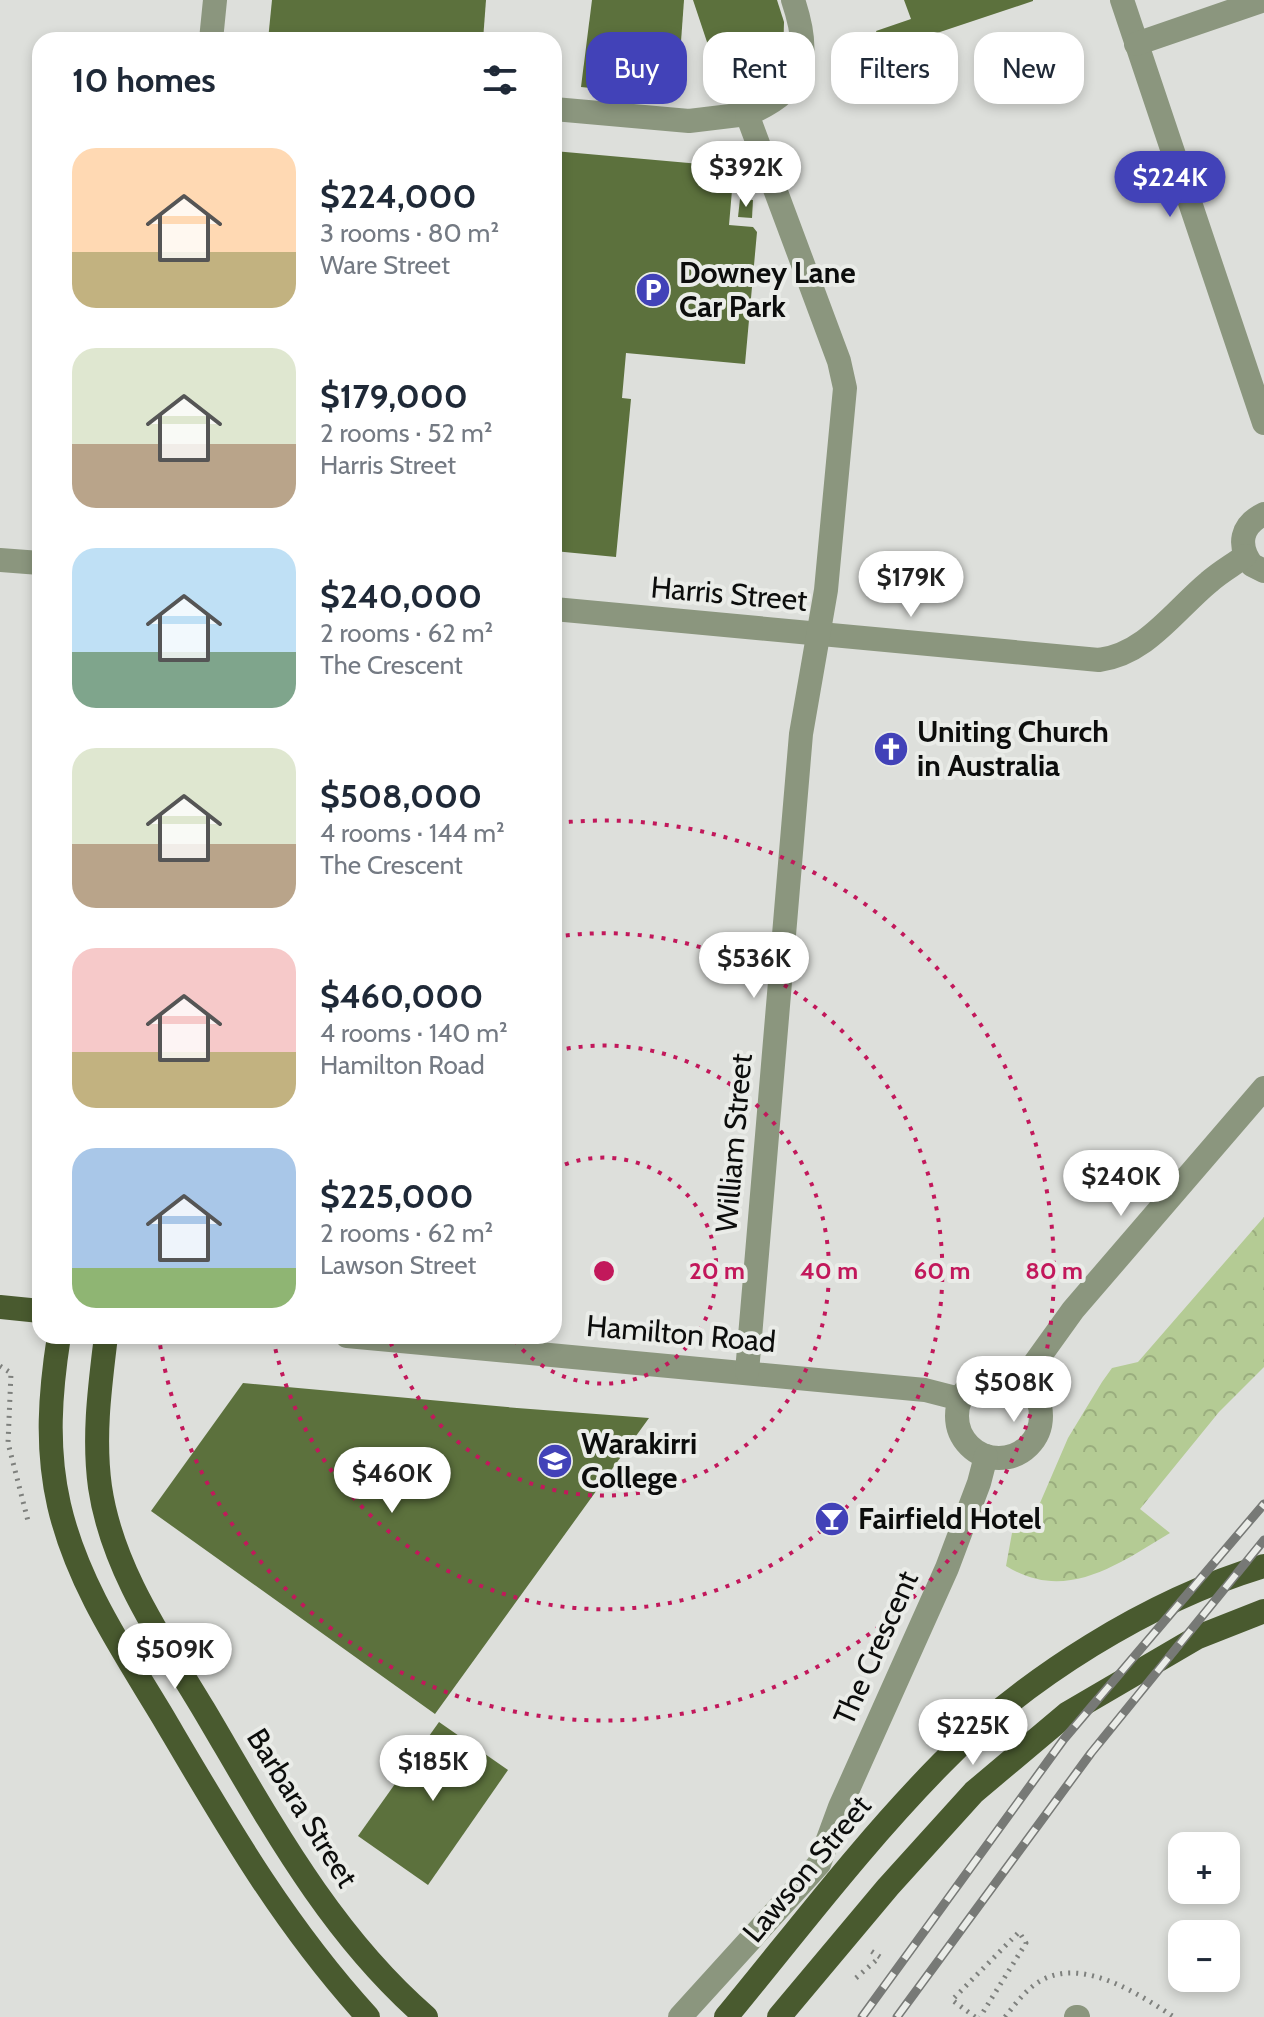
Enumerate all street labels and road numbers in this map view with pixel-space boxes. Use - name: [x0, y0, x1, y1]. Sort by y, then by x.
- street label: Harris Street: [649, 568, 809, 619]
- street label: William Street: [707, 1052, 760, 1234]
- street label: Hamilton Road: [585, 1307, 777, 1360]
- street label: The Crescent: [825, 1565, 926, 1731]
- street label: Barbara Street: [239, 1721, 366, 1894]
- street label: Lawson Street: [734, 1788, 879, 1950]

